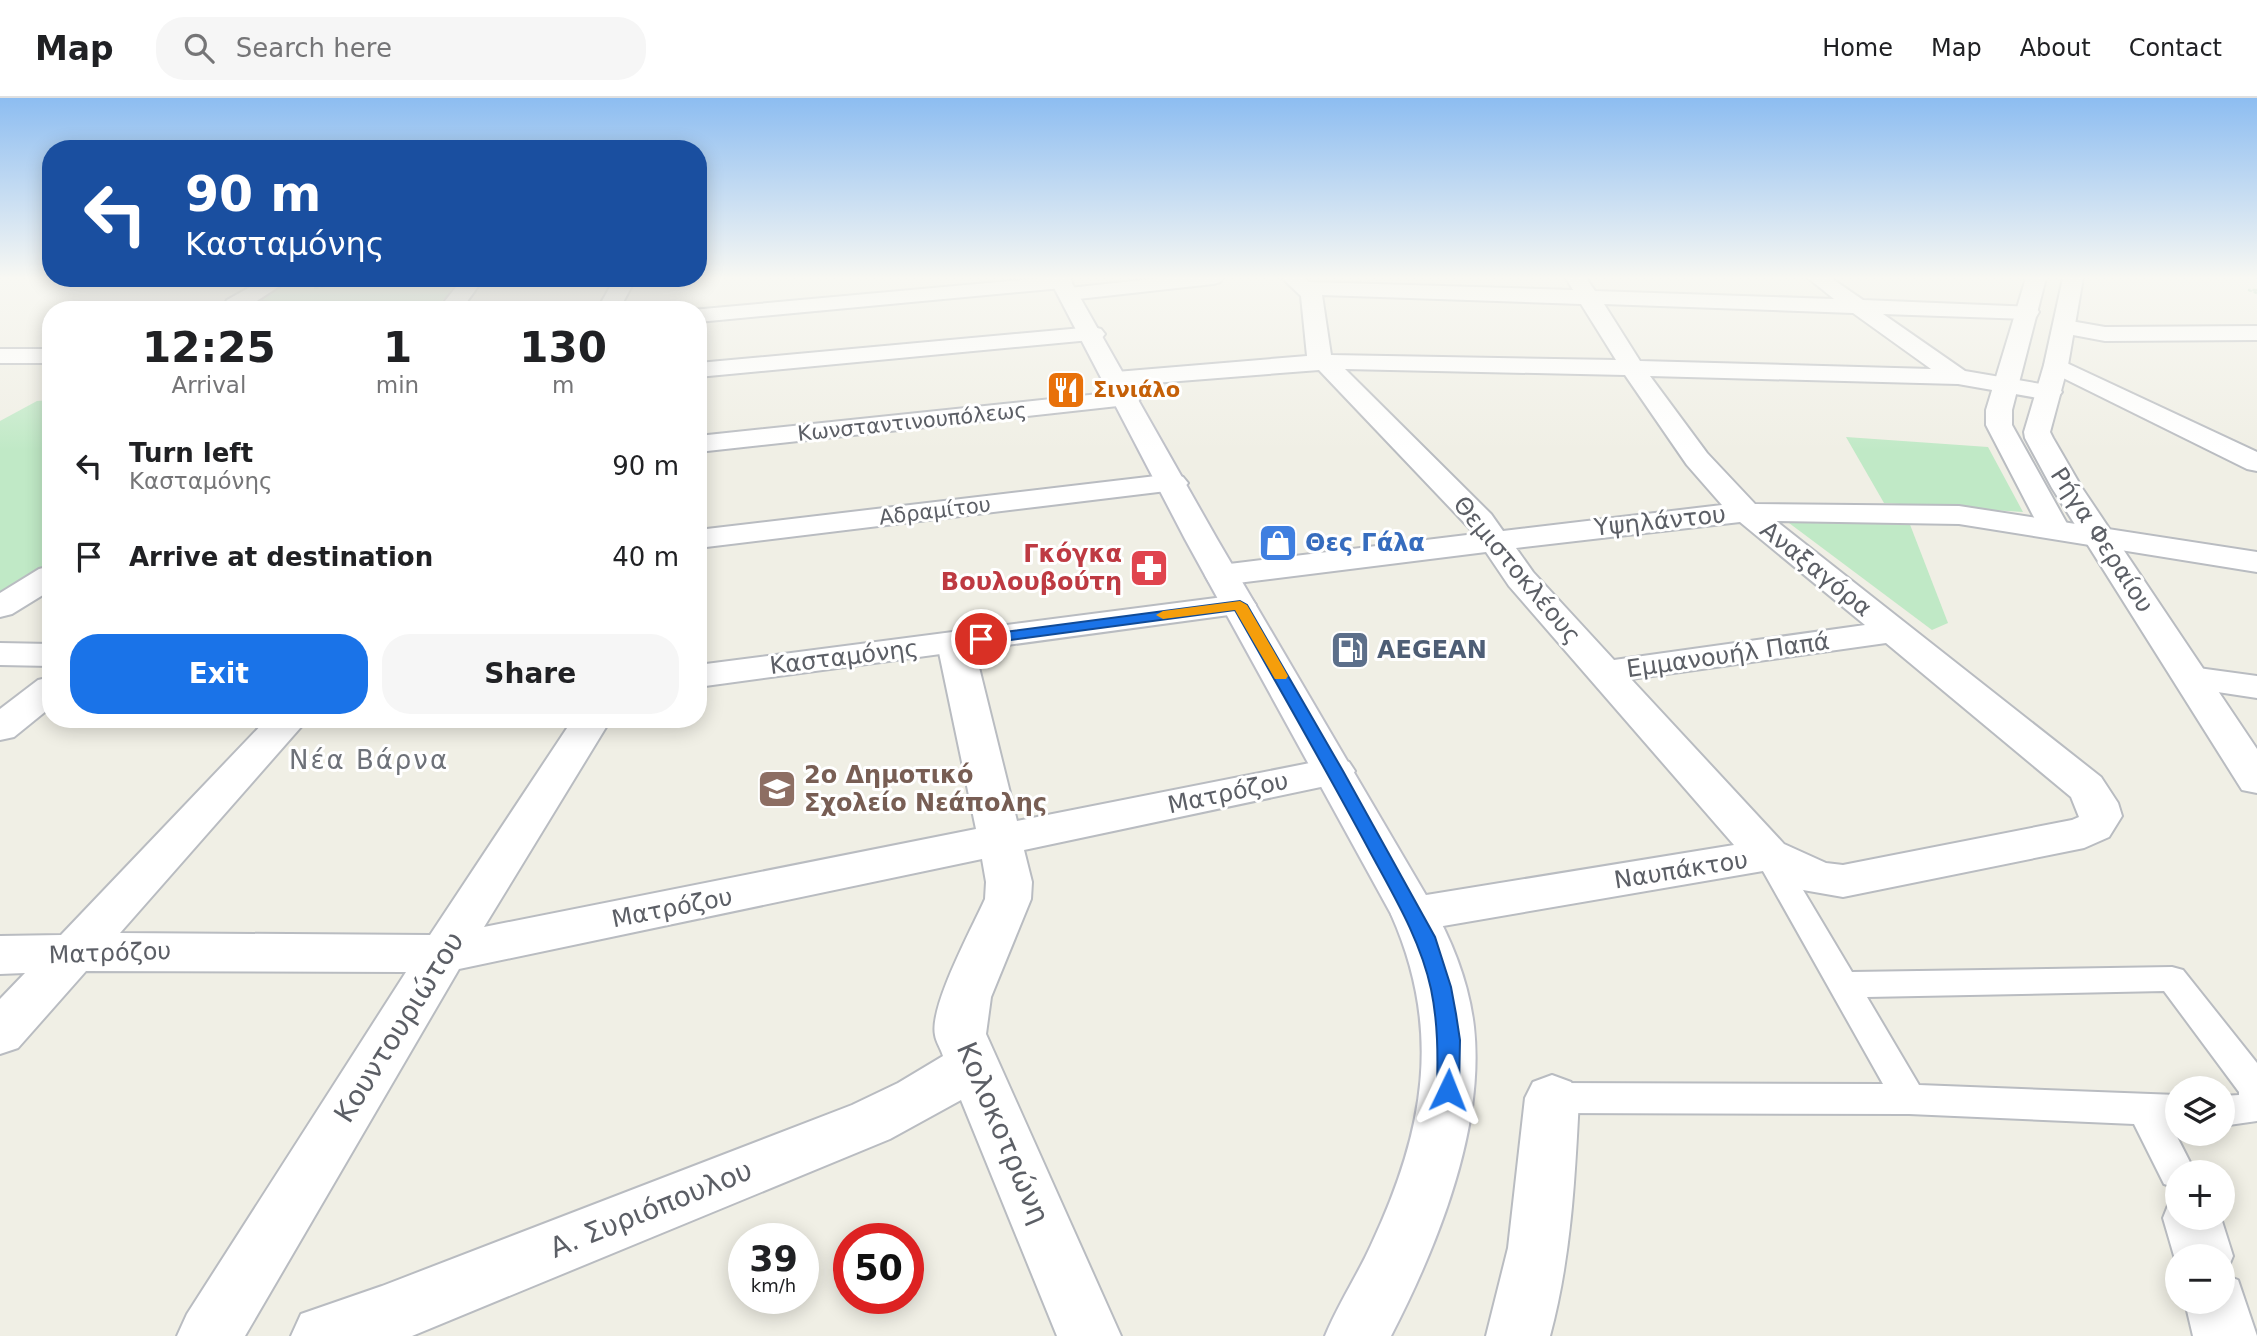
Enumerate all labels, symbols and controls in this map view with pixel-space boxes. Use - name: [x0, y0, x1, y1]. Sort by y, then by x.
- search box: [156, 17, 646, 80]
- text: Map: [35, 29, 114, 68]
- icon: search: [180, 29, 218, 67]
- text: Search here: [236, 33, 392, 63]
- text: Home: [1822, 34, 1893, 62]
- text: Map: [1931, 34, 1982, 62]
- text: About: [2020, 34, 2091, 62]
- text: Contact: [2129, 34, 2222, 62]
- text: 90 m: [185, 166, 321, 223]
- icon: left: [70, 168, 161, 259]
- text: Κασταμόνης: [185, 225, 385, 263]
- text: 12:25: [142, 323, 276, 372]
- text: 1: [383, 323, 412, 372]
- text: 130: [519, 323, 607, 372]
- restaurant icon: Σινιάλο: [1045, 369, 1087, 411]
- text: Arrival: [172, 372, 246, 398]
- text: min: [376, 372, 419, 398]
- text: m: [552, 372, 574, 398]
- place label: Σινιάλο: [1093, 378, 1180, 402]
- street label: Κωνσταντινουπόλεως: [796, 398, 1028, 446]
- text: Turn left: [129, 438, 253, 468]
- icon: left: [70, 447, 108, 485]
- text: 90 m: [612, 451, 679, 481]
- street label: Ρήγα Φεραίου: [2045, 462, 2159, 618]
- text: Κασταμόνης: [129, 468, 272, 494]
- street label: Θεμιστοκλέους: [1447, 491, 1587, 649]
- street label: Αδραμίτου: [878, 492, 992, 530]
- street label: Υψηλάντου: [1592, 500, 1727, 542]
- street label: Αναξαγόρα: [1755, 516, 1877, 622]
- shop icon: Θες Γάλα: [1257, 522, 1299, 564]
- place label: Θες Γάλα: [1305, 529, 1425, 557]
- icon: arrive: [70, 538, 108, 576]
- place label: Γκόγκα Βουλουβούτη: [941, 540, 1122, 596]
- text: Arrive at destination: [129, 542, 433, 572]
- text: 40 m: [612, 542, 679, 572]
- pharmacy icon: Γκόγκα Βουλουβούτη: [1128, 547, 1170, 589]
- pin: [951, 609, 1011, 669]
- icon: arrive: [962, 620, 1000, 658]
- street label: Εμμανουήλ Παπά: [1625, 627, 1831, 683]
- fuel station icon: AEGEAN: [1329, 629, 1371, 671]
- button: Exit: [70, 634, 368, 714]
- button: Share: [382, 634, 679, 714]
- street label: Κασταμόνης: [768, 634, 920, 680]
- place label: AEGEAN: [1377, 636, 1487, 664]
- district label: Νέα Βάρνα: [289, 745, 449, 775]
- place label: 2ο Δημοτικό Σχολείο Νεάπολης: [804, 761, 1047, 817]
- street label: Ματρόζου: [1165, 767, 1291, 819]
- school or university icon: 2ο Δημοτικό Σχολείο Νεάπολης: [756, 768, 798, 810]
- street label: Ναυπάκτου: [1612, 846, 1750, 894]
- street label: Ματρόζου: [609, 883, 735, 933]
- street label: Κουντουριώτου: [327, 926, 471, 1128]
- street label: Ματρόζου: [48, 937, 172, 969]
- street label: Κολοκοτρώνη: [950, 1037, 1056, 1229]
- position arrow: [1411, 1053, 1485, 1127]
- map controls: [2165, 1076, 2235, 1314]
- button: layers: [2165, 1076, 2235, 1146]
- street label: Α. Συριόπουλου: [545, 1153, 757, 1265]
- button: +: [2165, 1160, 2235, 1230]
- speed limit sign: 50: [833, 1223, 924, 1314]
- text: 39: [749, 1239, 798, 1279]
- button: −: [2165, 1244, 2235, 1314]
- text: km/h: [751, 1275, 796, 1296]

